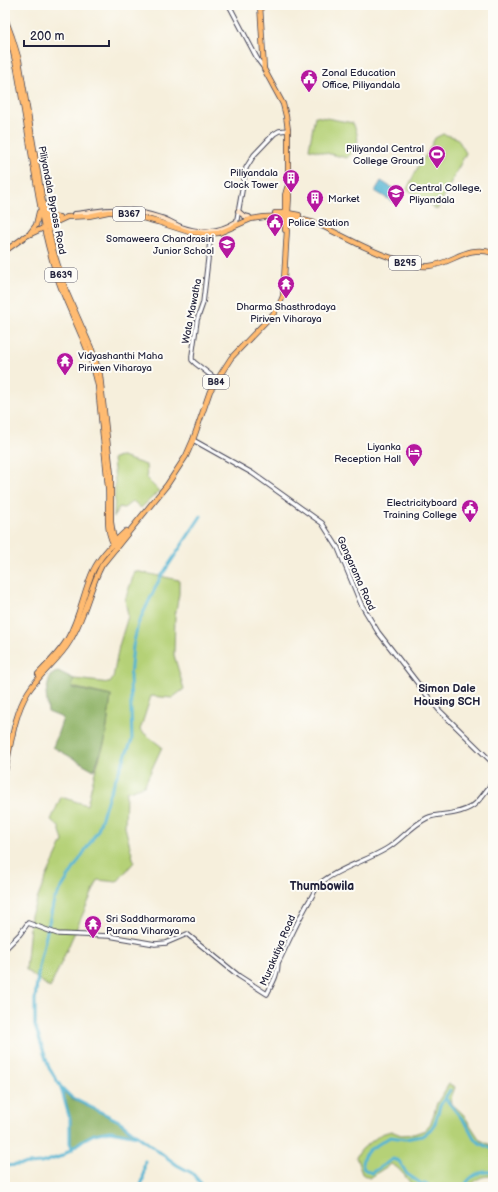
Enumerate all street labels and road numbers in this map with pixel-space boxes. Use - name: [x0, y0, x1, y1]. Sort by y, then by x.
- street label: Piliyandala Bypass Road: [36, 145, 68, 256]
- road number: B367: [113, 207, 145, 221]
- road number: B295: [389, 256, 421, 270]
- road number: B639: [45, 268, 77, 282]
- street label: Wata Mawatha: [180, 277, 204, 345]
- road number: B84: [203, 375, 229, 389]
- street label: Gangarama Road: [334, 534, 378, 613]
- street label: Murakutiya Road: [258, 913, 298, 988]

